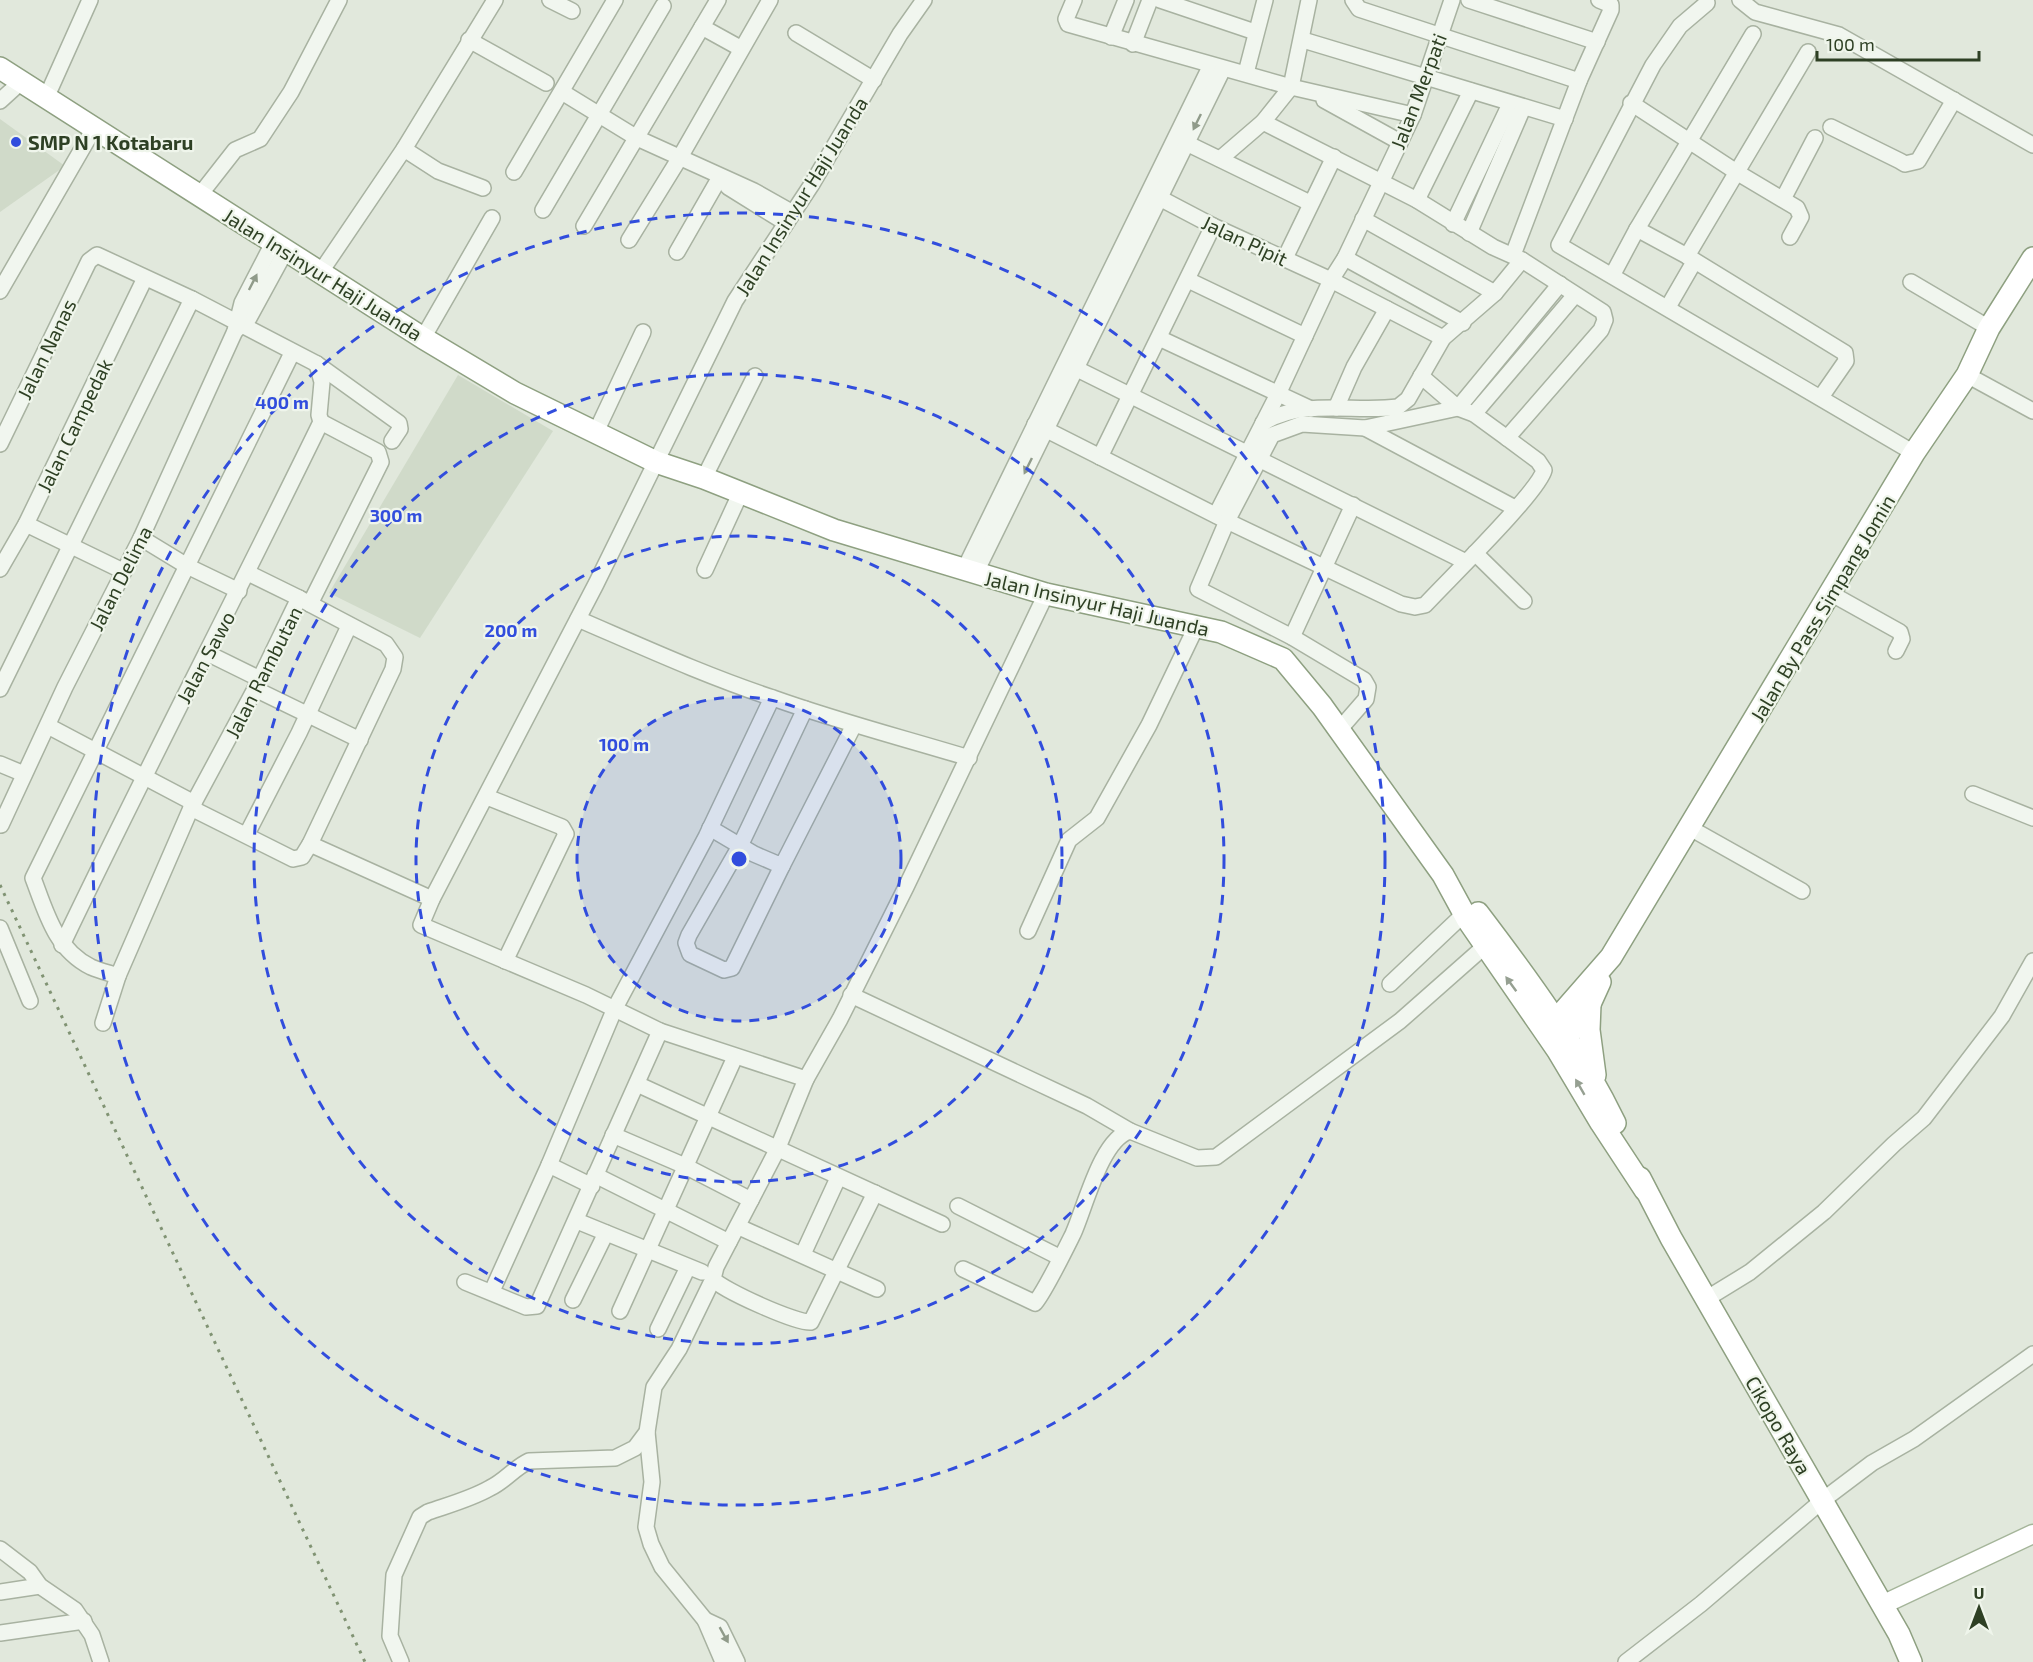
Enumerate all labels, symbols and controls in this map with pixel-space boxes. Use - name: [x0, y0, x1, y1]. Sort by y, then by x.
- scale bar: [1817, 24, 1979, 62]
- street label: Jalan Merpati: [1385, 30, 1451, 152]
- text: 100 m: [1826, 33, 1875, 55]
- street label: Jalan Insinyur Haji Juanda: [730, 92, 872, 300]
- one-way arrow: [1193, 113, 1202, 130]
- place label: SMP N 1 Kotabaru: [28, 130, 193, 154]
- marker: SMP N 1 Kotabaru: [9, 135, 23, 149]
- street label: Jalan Insinyur Haji Juanda: [219, 203, 427, 345]
- street label: Jalan Pipit: [1198, 210, 1292, 270]
- one-way arrow: [248, 274, 258, 291]
- street label: Jalan Nanas: [11, 295, 81, 403]
- street label: Jalan Campedak: [31, 354, 117, 496]
- text: 400 m: [255, 391, 309, 413]
- one-way arrow: [1024, 458, 1033, 475]
- street label: Jalan By Pass Simpang Jomin: [1745, 490, 1899, 726]
- text: 300 m: [370, 504, 422, 526]
- street label: Jalan Delima: [83, 522, 157, 634]
- street label: Jalan Insinyur Haji Juanda: [982, 565, 1212, 641]
- street label: Jalan Rambutan: [219, 602, 307, 742]
- street label: Jalan Sawo: [171, 607, 239, 707]
- text: 200 m: [485, 619, 537, 641]
- text: 100 m: [599, 733, 649, 755]
- centre of rings: [729, 849, 749, 869]
- one-way arrow: [1505, 977, 1517, 993]
- one-way arrow: [1575, 1078, 1585, 1095]
- street label: Cikopo Raya: [1741, 1371, 1817, 1479]
- north arrow: [1949, 1578, 2009, 1638]
- text: U: [1974, 1583, 1984, 1602]
- one-way arrow: [719, 1627, 729, 1644]

